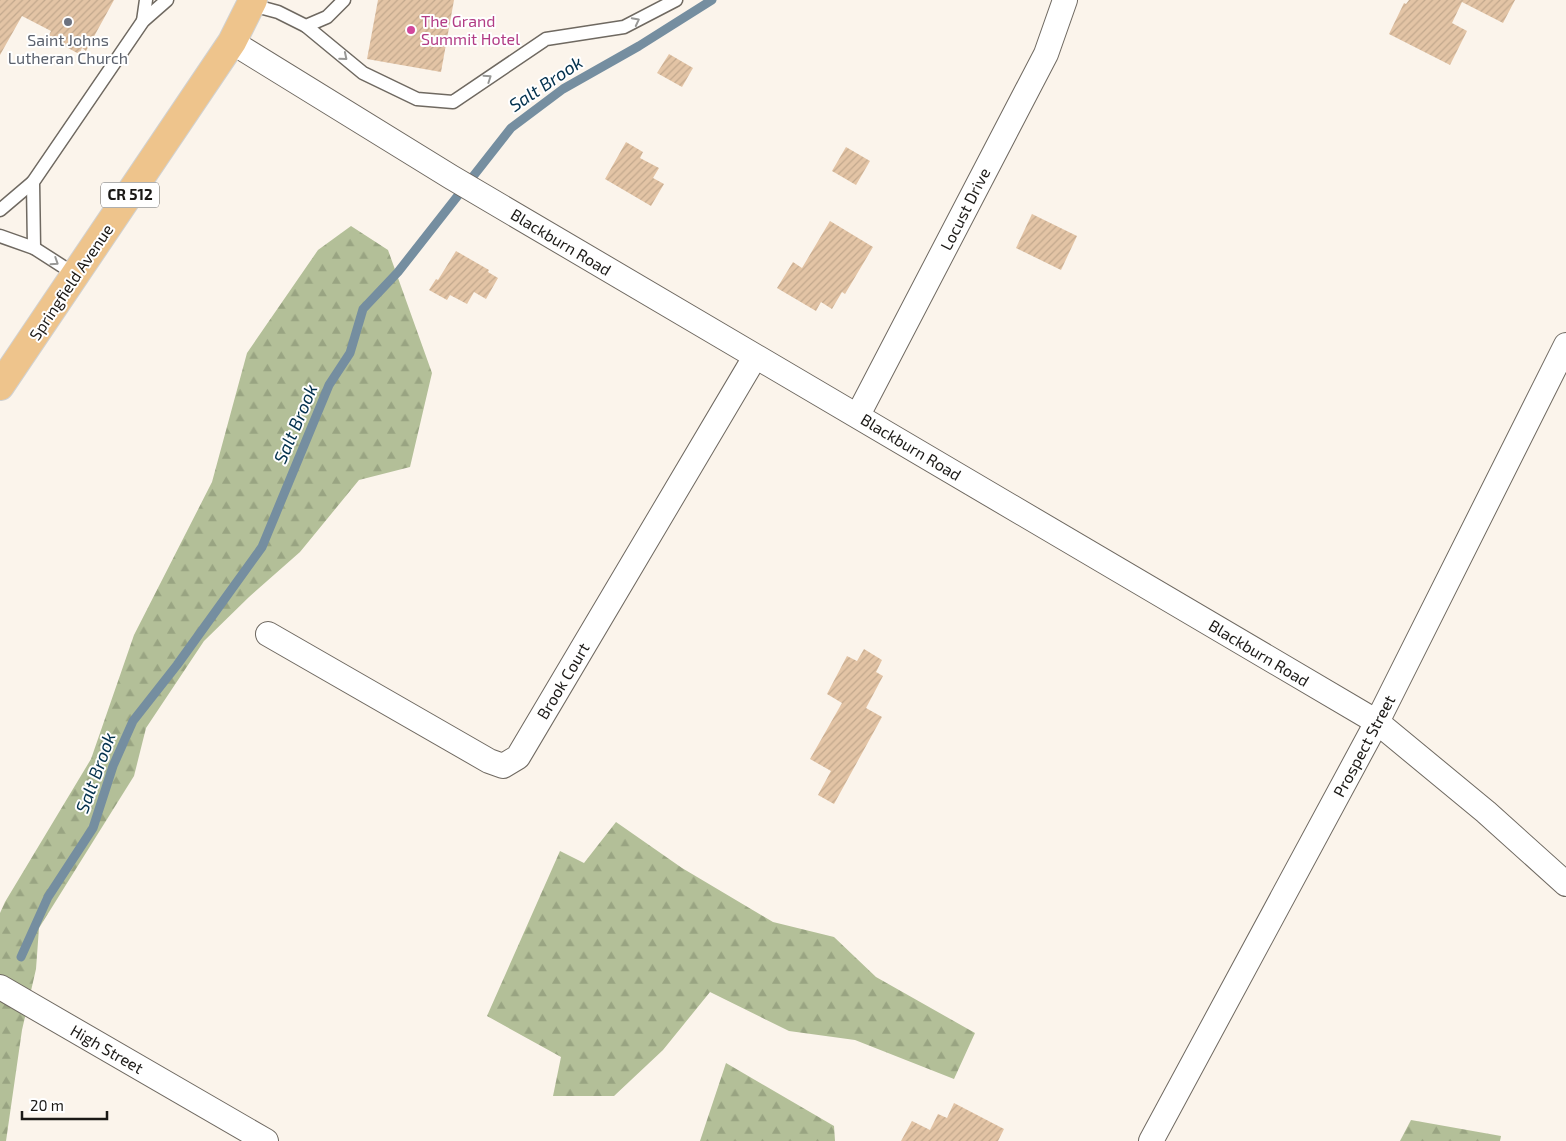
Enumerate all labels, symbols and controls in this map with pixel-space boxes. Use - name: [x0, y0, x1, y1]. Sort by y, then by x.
- place label: The Grand Summit Hotel: [421, 11, 520, 48]
- marker: Saint Johns Lutheran Church: [62, 16, 74, 28]
- one-way arrow: [631, 17, 640, 27]
- marker: The Grand Summit Hotel: [405, 24, 417, 36]
- place label: Saint Johns Lutheran Church: [8, 30, 128, 67]
- water label: Salt Brook: [504, 51, 586, 116]
- one-way arrow: [338, 52, 347, 60]
- one-way arrow: [482, 75, 491, 84]
- street label: Locust Drive: [936, 164, 993, 253]
- road number: CR 512: [101, 182, 159, 208]
- street label: Blackburn Road: [508, 204, 615, 279]
- street label: Springfield Avenue: [25, 220, 116, 343]
- one-way arrow: [49, 255, 58, 265]
- water label: Salt Brook: [269, 381, 322, 467]
- street label: Blackburn Road: [858, 409, 965, 484]
- street label: Blackburn Road: [1206, 615, 1313, 690]
- street label: Brook Court: [532, 639, 593, 722]
- street label: Prospect Street: [1329, 692, 1398, 800]
- water label: Salt Brook: [70, 729, 120, 816]
- street label: High Street: [67, 1020, 147, 1077]
- scale bar: [22, 1088, 108, 1120]
- text: 20 m: [30, 1096, 64, 1114]

